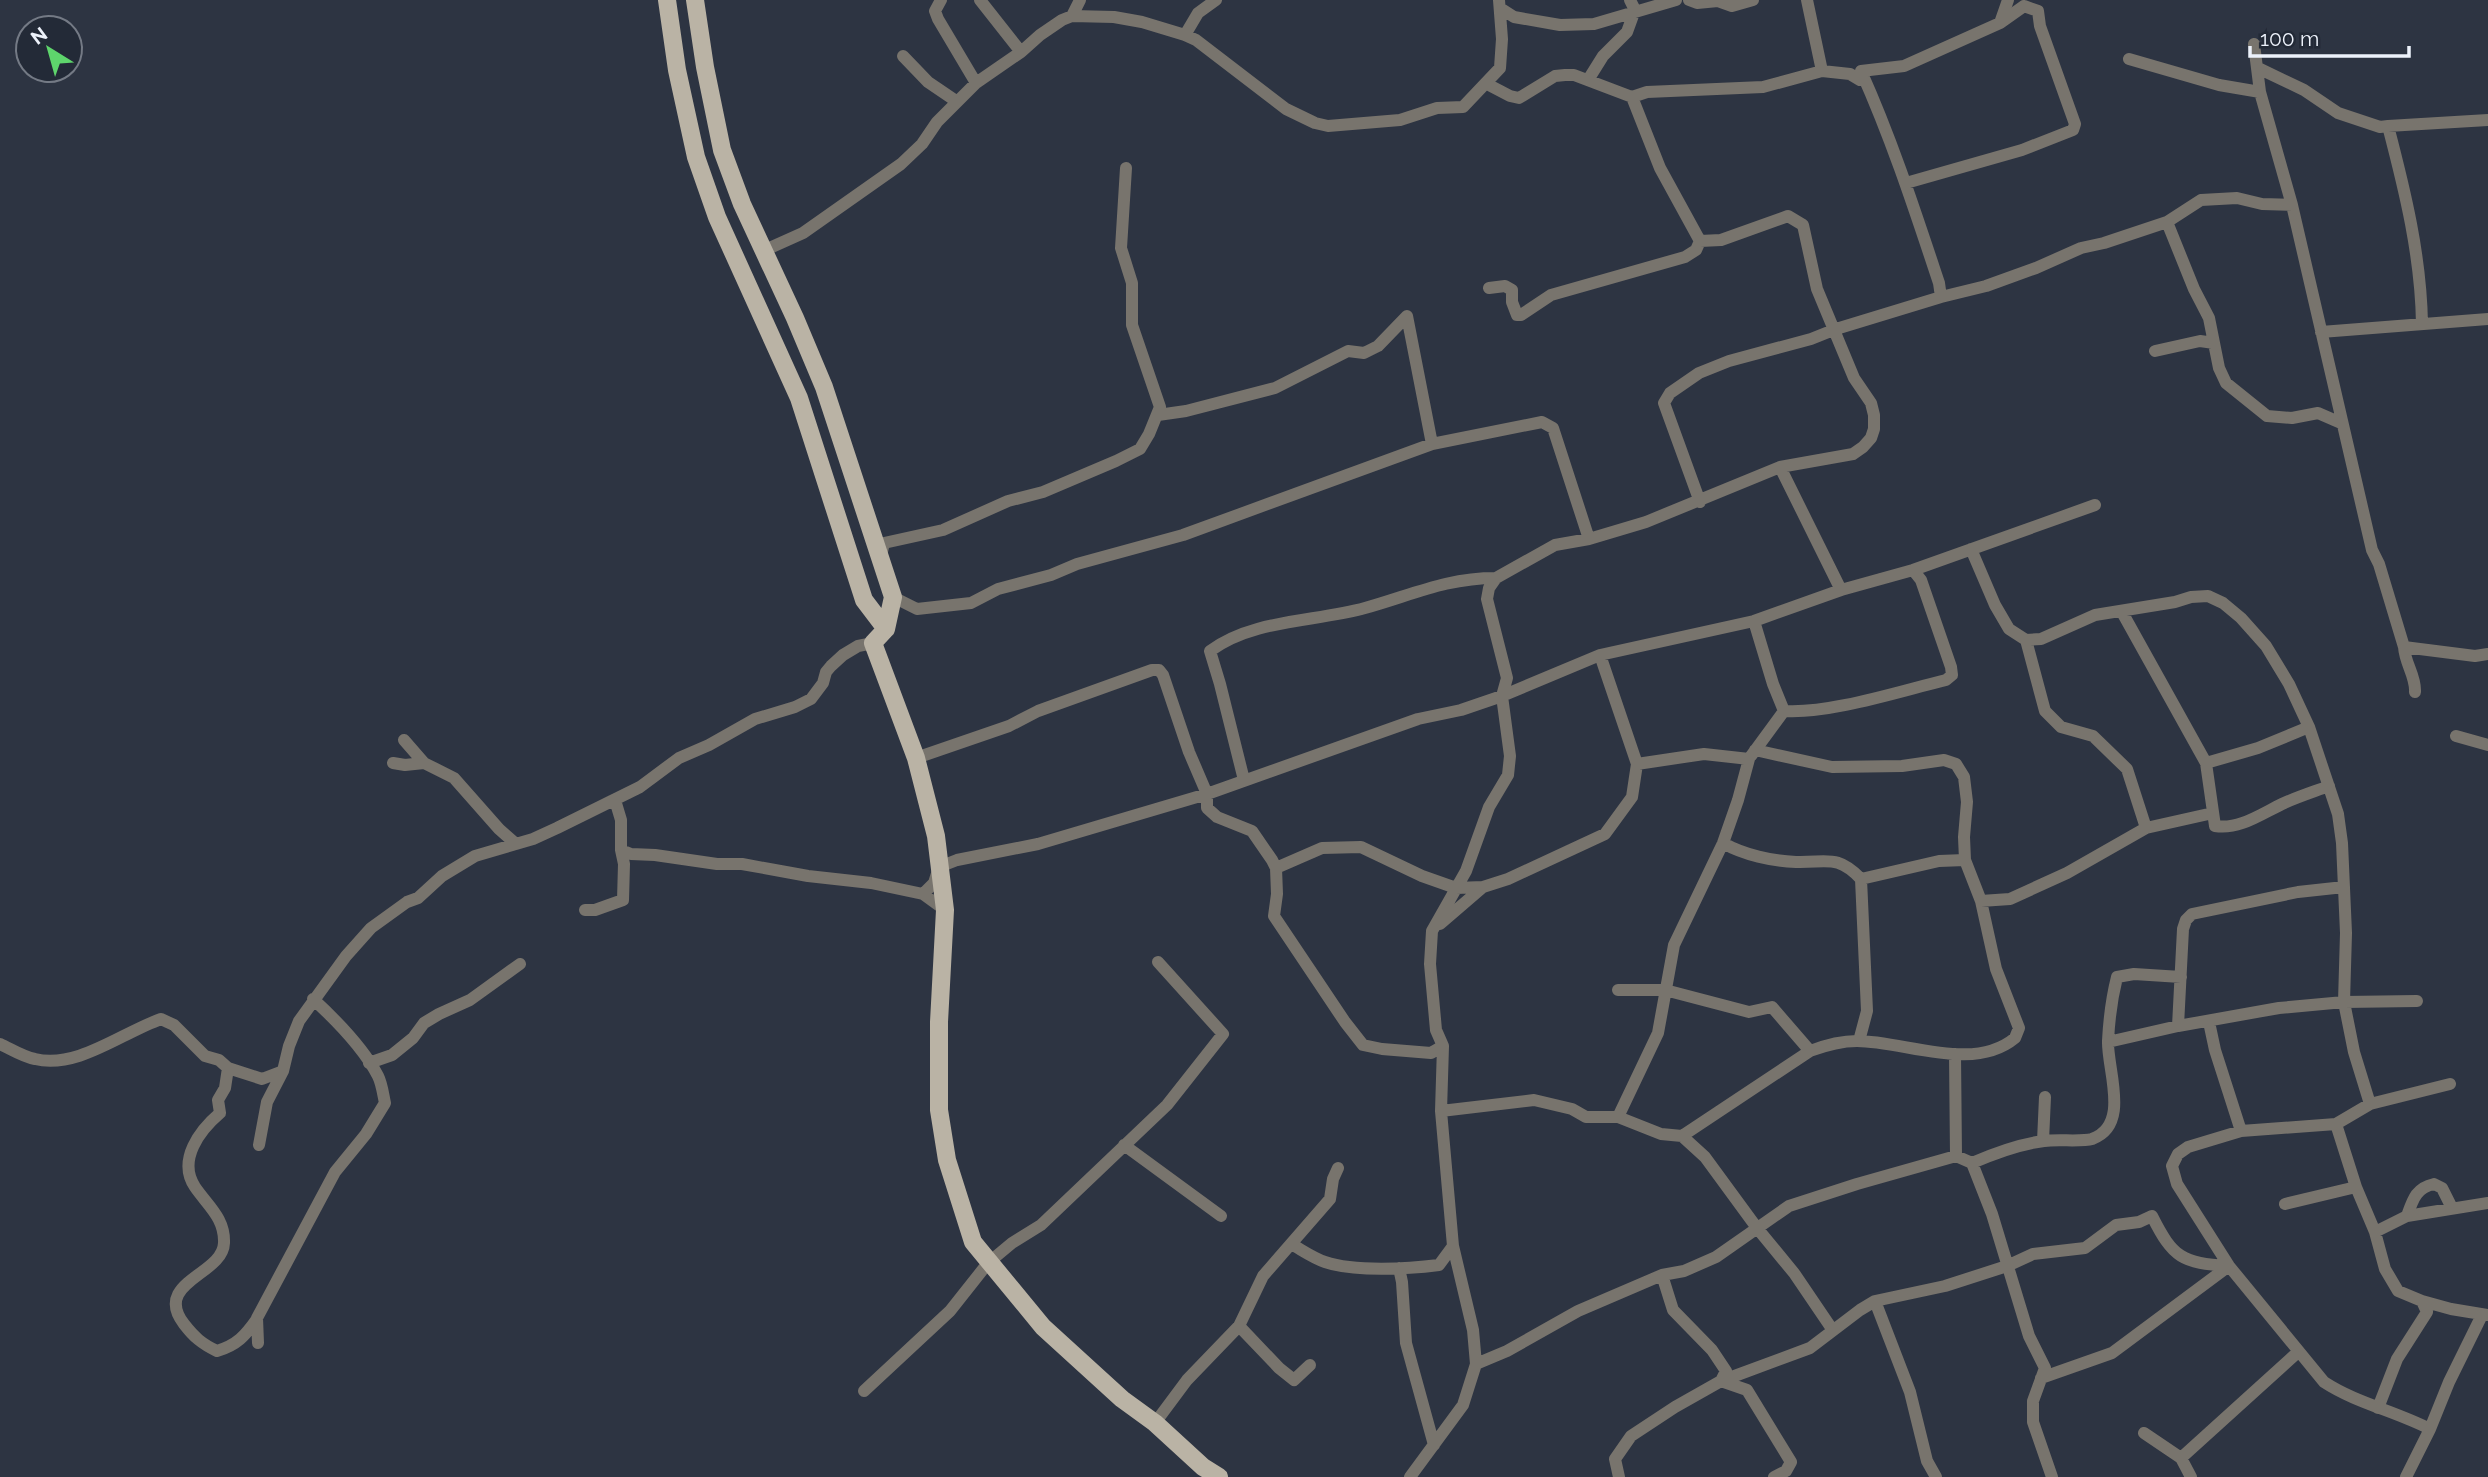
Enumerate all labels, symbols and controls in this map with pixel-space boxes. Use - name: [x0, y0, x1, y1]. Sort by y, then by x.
- north arrow: [14, 14, 84, 84]
- scale bar: [2250, 14, 2409, 58]
- text: N: [26, 22, 51, 49]
- text: 100 m: [2260, 26, 2319, 51]

